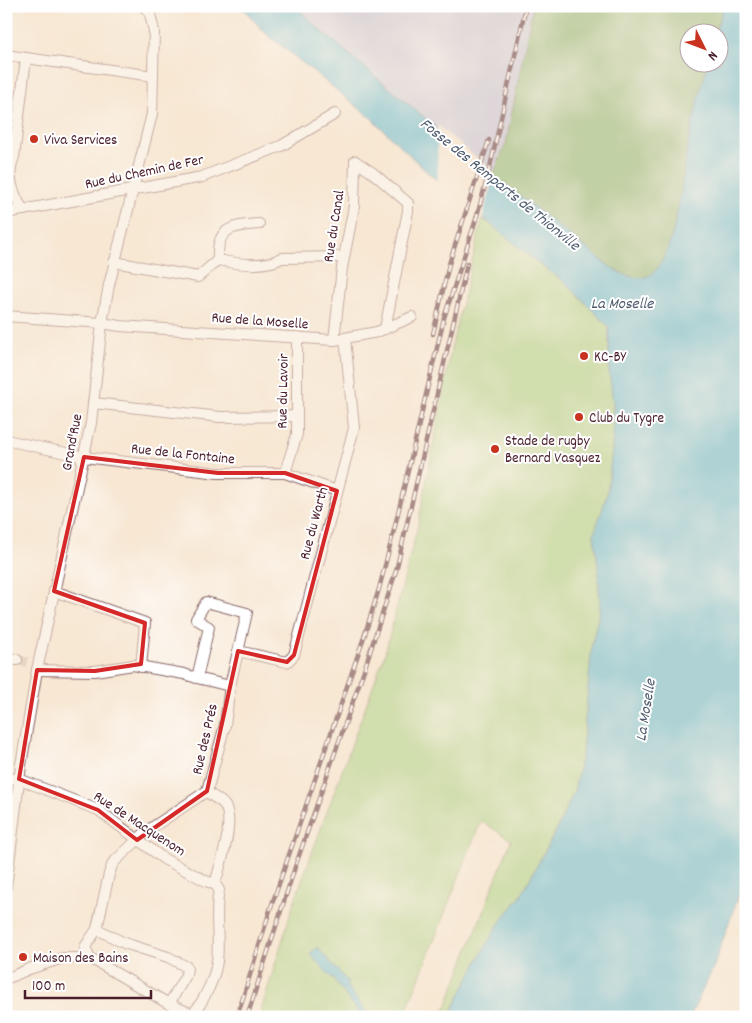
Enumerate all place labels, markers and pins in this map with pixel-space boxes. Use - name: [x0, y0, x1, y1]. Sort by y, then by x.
- place label: Viva Services: [44, 130, 117, 152]
- marker: Viva Services: [28, 133, 40, 145]
- place label: KC-BY: [594, 347, 627, 369]
- marker: KC-BY: [578, 350, 590, 362]
- place label: Club du Tygre: [589, 408, 665, 430]
- marker: Club du Tygre: [573, 411, 585, 423]
- place label: Stade de rugby Bernard Vasquez: [505, 431, 601, 470]
- marker: Stade de rugby Bernard Vasquez: [489, 443, 501, 455]
- place label: Maison des Bains: [33, 948, 128, 970]
- marker: Maison des Bains: [17, 951, 29, 963]

